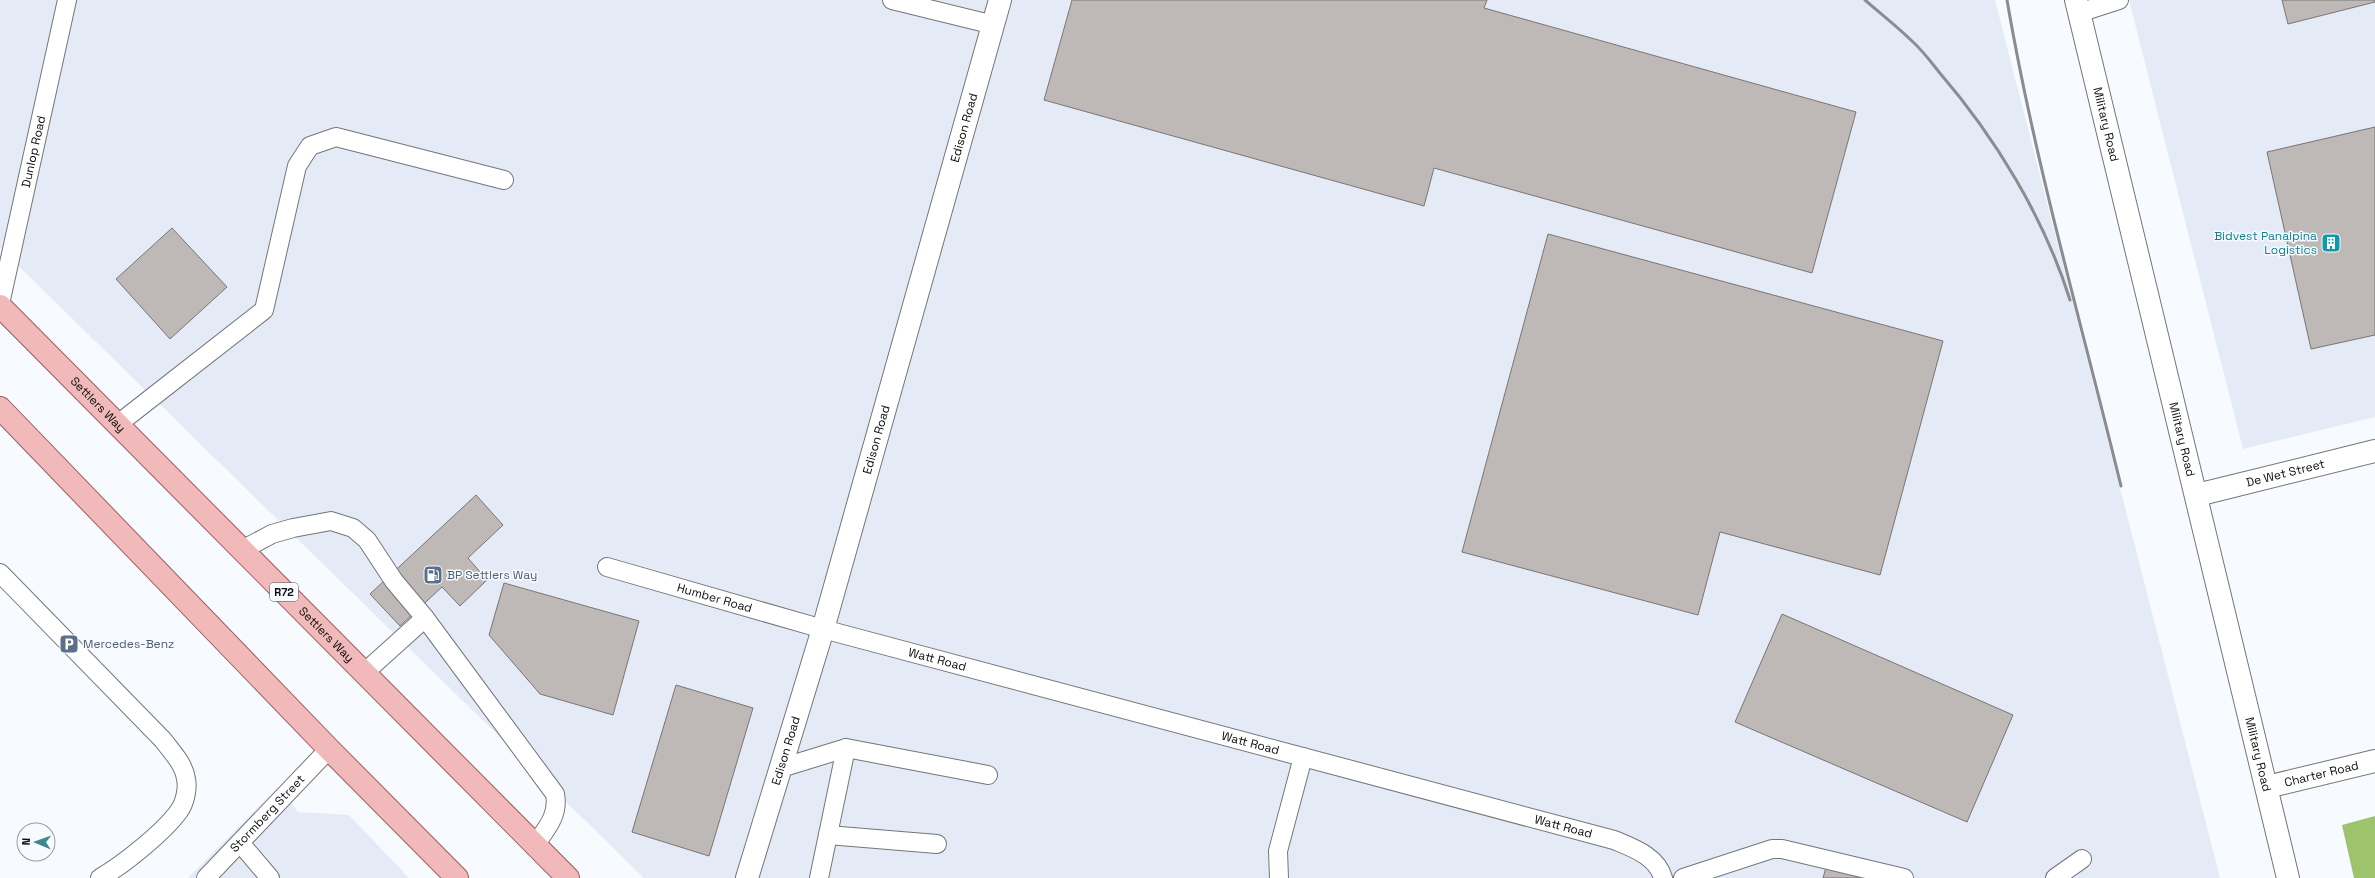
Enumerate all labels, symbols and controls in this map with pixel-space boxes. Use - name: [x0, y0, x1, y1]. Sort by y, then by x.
- street label: Military Road: [2089, 86, 2123, 163]
- street label: Edison Road: [947, 91, 981, 164]
- street label: Dunlop Road: [18, 114, 49, 189]
- place label: Bidvest Panalpina Logistics: [2214, 228, 2317, 258]
- building icon: Bidvest Panalpina Logistics: [2320, 232, 2342, 254]
- street label: Settlers Way: [67, 373, 129, 436]
- street label: Military Road: [2165, 400, 2199, 478]
- street label: Edison Road: [859, 403, 894, 476]
- street label: De Wet Street: [2244, 456, 2326, 491]
- fuel station icon: BP Settlers Way: [422, 564, 444, 586]
- place label: BP Settlers Way: [447, 567, 537, 583]
- street label: Humber Road: [675, 580, 754, 616]
- road number: R72: [270, 583, 298, 601]
- street label: Settlers Way: [295, 603, 357, 666]
- parking icon: Mercedes-Benz: [58, 633, 80, 655]
- place label: Mercedes-Benz: [83, 636, 174, 652]
- street label: Watt Road: [907, 644, 968, 675]
- street label: Edison Road: [768, 714, 804, 787]
- street label: Military Road: [2241, 715, 2275, 793]
- street label: Watt Road: [1220, 728, 1281, 758]
- street label: Charter Road: [2283, 757, 2360, 791]
- street label: Stormberg Street: [227, 771, 308, 856]
- street label: Watt Road: [1533, 811, 1594, 842]
- north arrow: [16, 822, 56, 862]
- text: N: [19, 838, 33, 846]

